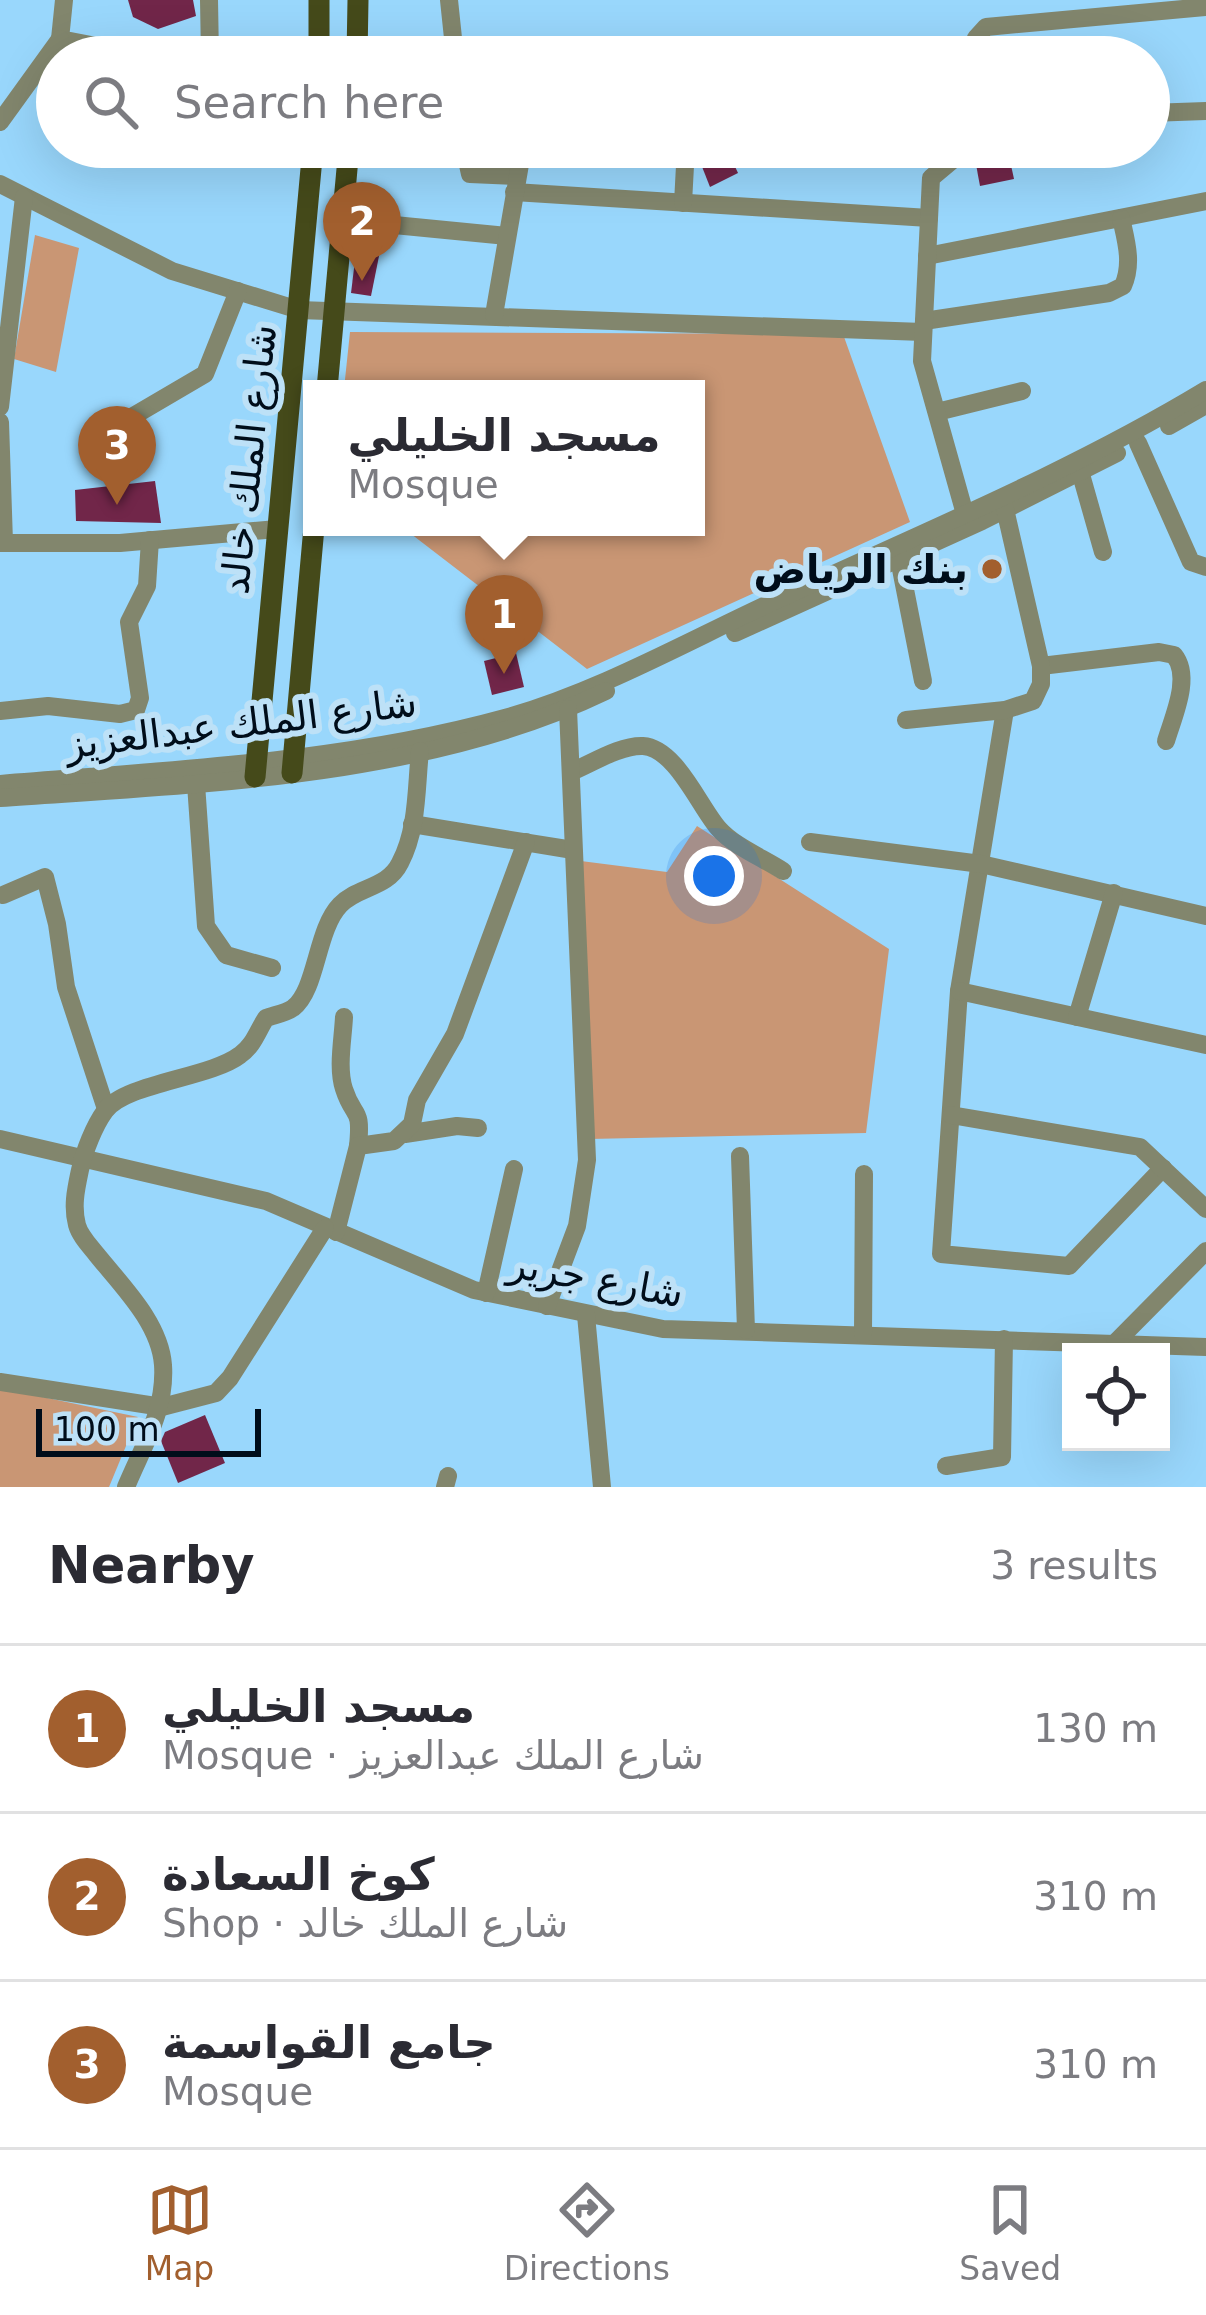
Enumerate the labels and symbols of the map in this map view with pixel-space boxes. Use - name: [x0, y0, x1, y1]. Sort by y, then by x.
- pin: 2: [323, 182, 401, 281]
- street label: شارع الملك خالد: [212, 322, 286, 596]
- pin: 3: [78, 406, 156, 505]
- place label: بنك الرياض: [754, 547, 968, 593]
- marker: بنك الرياض: [979, 556, 1005, 582]
- pin: 1: [465, 575, 543, 674]
- street label: شارع الملك عبدالعزيز: [61, 680, 419, 769]
- your location: [684, 846, 744, 906]
- street label: شارع جرير: [503, 1241, 687, 1317]
- scale bar: [36, 1403, 261, 1456]

